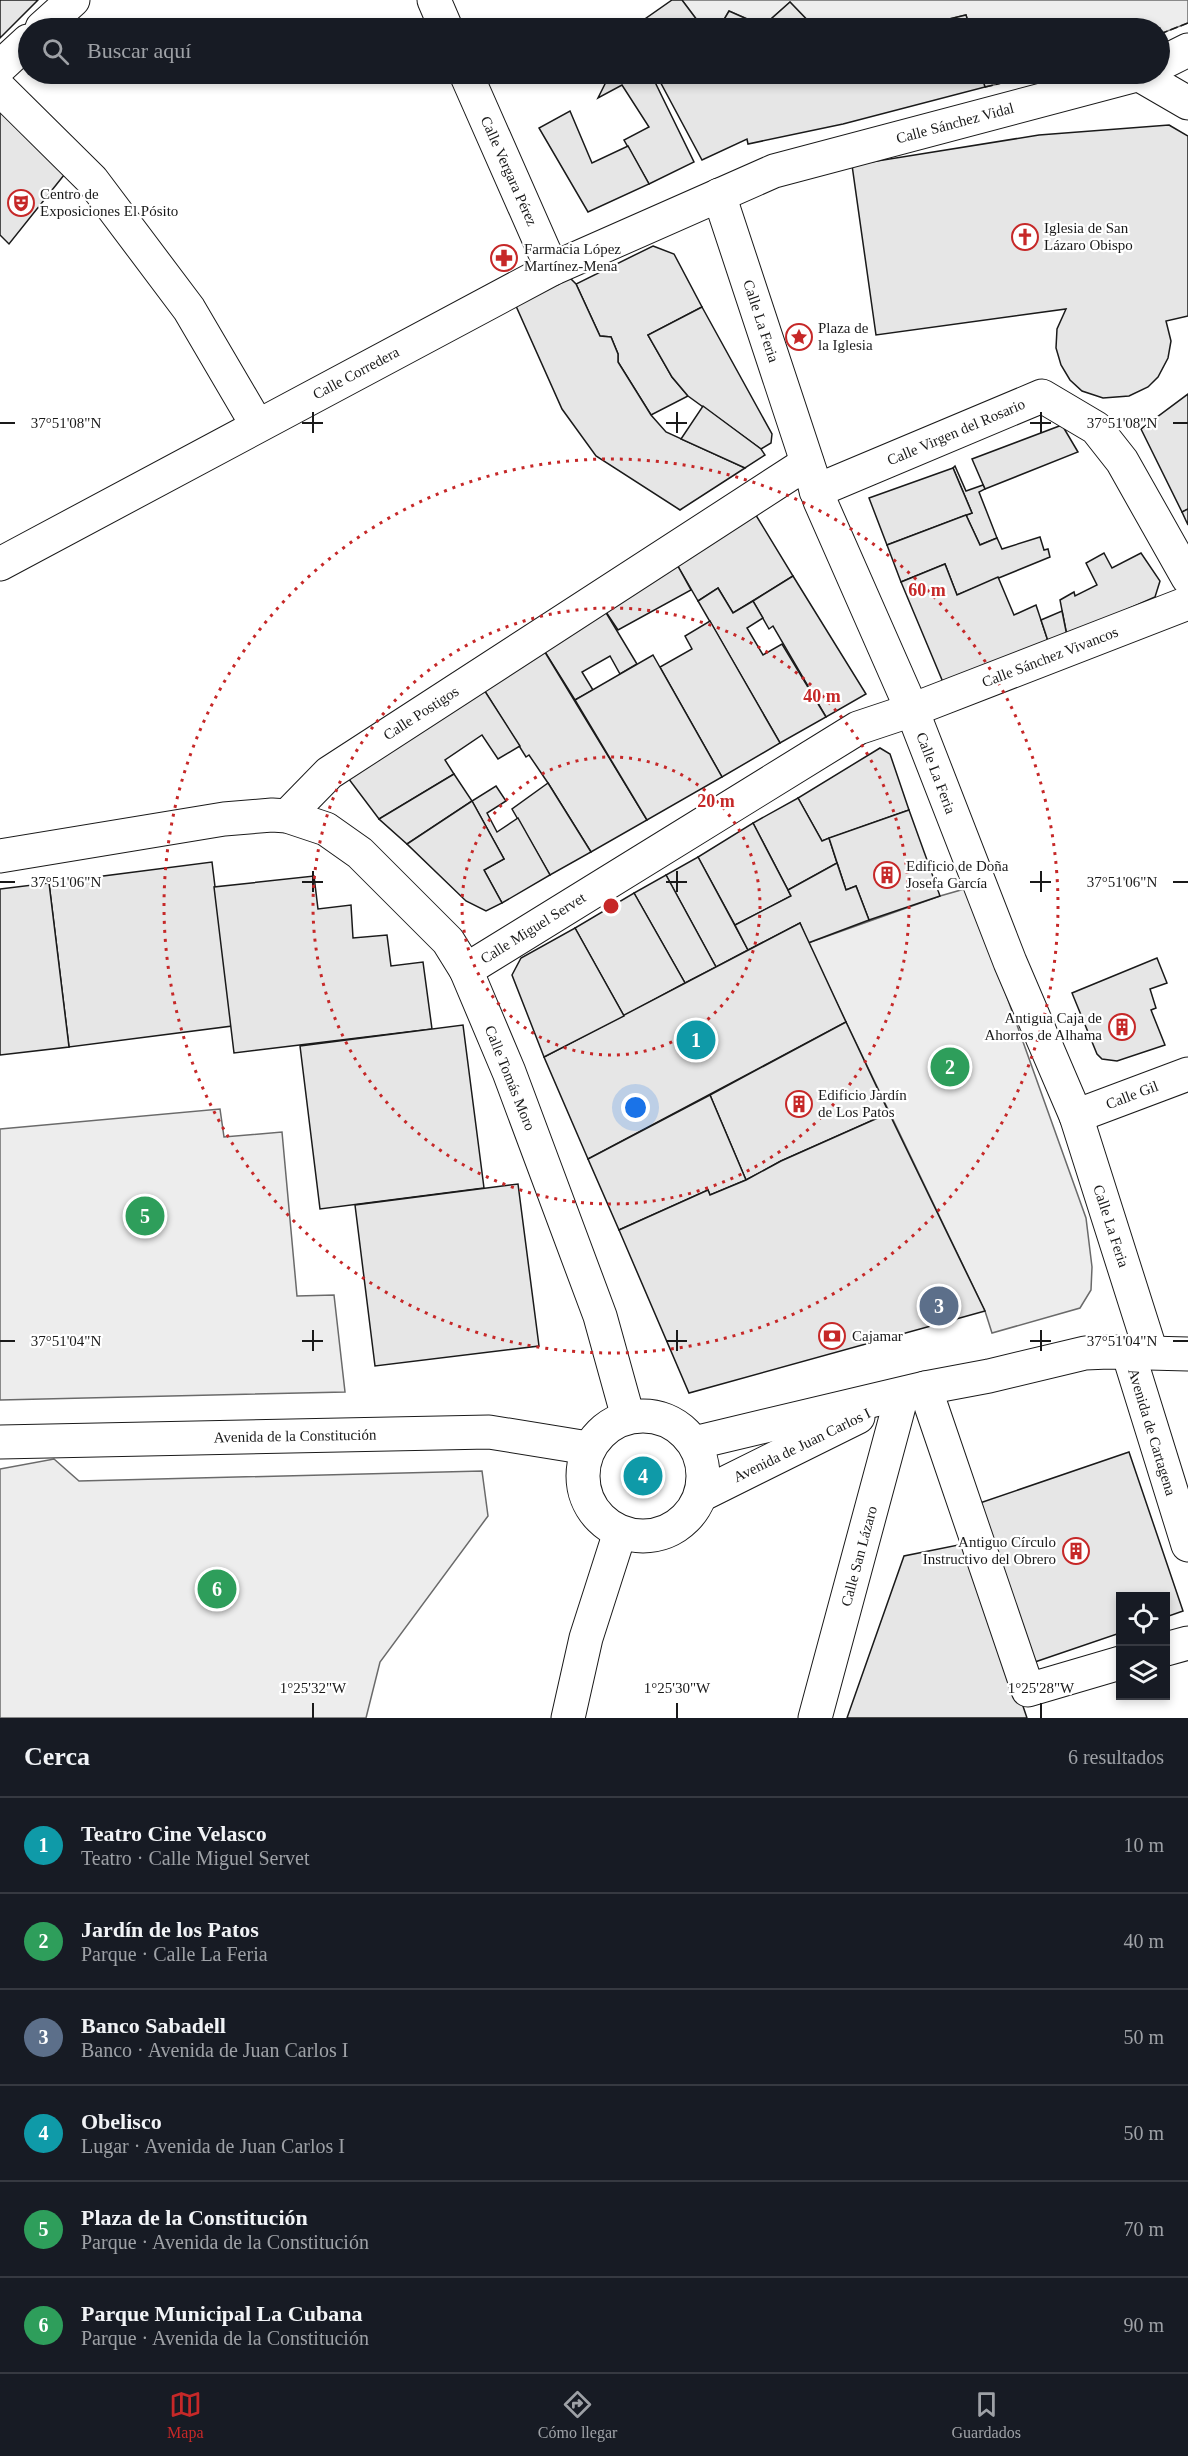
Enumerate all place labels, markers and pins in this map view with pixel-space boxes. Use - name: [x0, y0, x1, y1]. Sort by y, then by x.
- place label: Centro de Exposiciones El Pósito: [40, 186, 178, 219]
- theatre icon: Centro de Exposiciones El Pósito: [6, 188, 36, 218]
- place label: Iglesia de San Lázaro Obispo: [1044, 220, 1133, 253]
- church icon: Iglesia de San Lázaro Obispo: [1010, 222, 1040, 252]
- place label: Farmacia López Martínez-Mena: [524, 241, 621, 274]
- pharmacy icon: Farmacia López Martínez-Mena: [489, 243, 519, 273]
- place label: Plaza de la Iglesia: [818, 320, 873, 353]
- place icon: Plaza de la Iglesia: [784, 322, 814, 352]
- place label: Edificio de Doña Josefa García: [906, 858, 1009, 891]
- building icon: Edificio de Doña Josefa García: [872, 860, 902, 890]
- centre of rings: [601, 896, 621, 916]
- place label: Antigua Caja de Ahorros de Alhama: [985, 1010, 1102, 1043]
- building icon: Antigua Caja de Ahorros de Alhama: [1107, 1012, 1137, 1042]
- pin: 1: [676, 1018, 716, 1062]
- pin: 2: [930, 1044, 970, 1090]
- place label: Edificio Jardín de Los Patos: [818, 1087, 907, 1120]
- building icon: Edificio Jardín de Los Patos: [784, 1089, 814, 1119]
- pin: 5: [126, 1194, 164, 1238]
- pin: 3: [920, 1284, 958, 1328]
- bank icon: Cajamar: [817, 1321, 847, 1351]
- place label: Cajamar: [852, 1328, 903, 1344]
- pin: 4: [624, 1454, 662, 1498]
- place label: Antiguo Círculo Instructivo del Obrero: [923, 1534, 1056, 1567]
- building icon: Antiguo Círculo Instructivo del Obrero: [1061, 1536, 1091, 1566]
- pin: 6: [198, 1566, 236, 1612]

